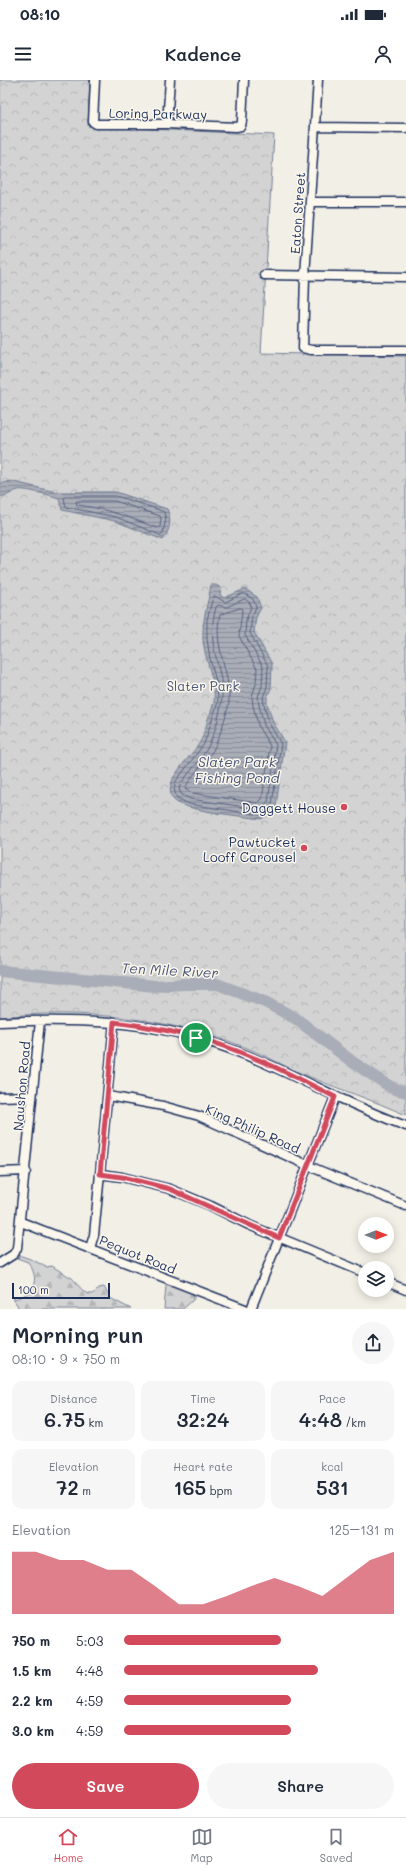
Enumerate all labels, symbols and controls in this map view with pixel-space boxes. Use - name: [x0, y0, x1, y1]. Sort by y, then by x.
- text: 08:10: [20, 4, 60, 24]
- text: Kadence: [165, 42, 241, 66]
- icon: menu: [12, 43, 34, 65]
- icon: person: [372, 43, 394, 65]
- street label: Loring Parkway: [109, 104, 208, 122]
- street label: Eaton Street: [286, 171, 308, 254]
- park label: Slater Park: [167, 677, 239, 694]
- water label: Slater Park Fishing Pond: [195, 752, 281, 787]
- place label: Daggett House: [242, 799, 336, 816]
- marker: Daggett House: [339, 802, 349, 812]
- place label: Pawtucket Looff Carousel: [203, 833, 296, 865]
- marker: Pawtucket Looff Carousel: [299, 843, 309, 853]
- water label: Ten Mile River: [121, 958, 219, 982]
- pin: [179, 1021, 213, 1055]
- icon: arrive: [185, 1027, 207, 1049]
- street label: Naushon Road: [9, 1040, 33, 1132]
- street label: King Philip Road: [203, 1100, 303, 1156]
- north arrow: [358, 1217, 394, 1253]
- map controls: [358, 1217, 394, 1297]
- street label: Pequot Road: [97, 1231, 179, 1277]
- button: layers: [358, 1261, 394, 1297]
- scale bar: [12, 1281, 110, 1300]
- text: 100 m: [18, 1282, 49, 1297]
- text: Morning run: [12, 1320, 143, 1349]
- button: share: [352, 1322, 394, 1364]
- text: 08:10 · 9 × 750 m: [12, 1350, 120, 1367]
- text: Distance: [50, 1391, 97, 1406]
- text: Time: [190, 1391, 216, 1406]
- text: Pace: [319, 1391, 346, 1406]
- text: 6.75: [44, 1406, 85, 1432]
- text: 32:24: [177, 1406, 229, 1432]
- text: 4:48: [299, 1406, 342, 1432]
- text: km: [85, 1415, 103, 1430]
- text: /km: [342, 1415, 366, 1430]
- text: Elevation: [49, 1459, 98, 1474]
- text: Heart rate: [173, 1459, 233, 1474]
- text: kcal: [321, 1459, 343, 1474]
- text: 72: [56, 1474, 79, 1500]
- text: 165: [174, 1474, 206, 1500]
- text: 531: [316, 1474, 349, 1500]
- text: m: [79, 1483, 91, 1498]
- text: bpm: [206, 1483, 232, 1498]
- text: Elevation: [12, 1521, 70, 1538]
- text: 125–131 m: [329, 1521, 394, 1538]
- text: 750 m: [12, 1632, 50, 1649]
- text: 5:03: [76, 1632, 103, 1649]
- text: 1.5 km: [12, 1662, 51, 1679]
- text: 4:48: [76, 1662, 103, 1679]
- text: 2.2 km: [12, 1692, 53, 1709]
- text: 4:59: [76, 1692, 103, 1709]
- text: 3.0 km: [12, 1722, 54, 1739]
- text: 4:59: [76, 1722, 103, 1739]
- button: Save: [12, 1763, 199, 1809]
- button: Share: [207, 1763, 394, 1809]
- tab: Home: [53, 1826, 83, 1865]
- tab: Map: [190, 1826, 213, 1865]
- tab: Saved: [320, 1826, 352, 1865]

